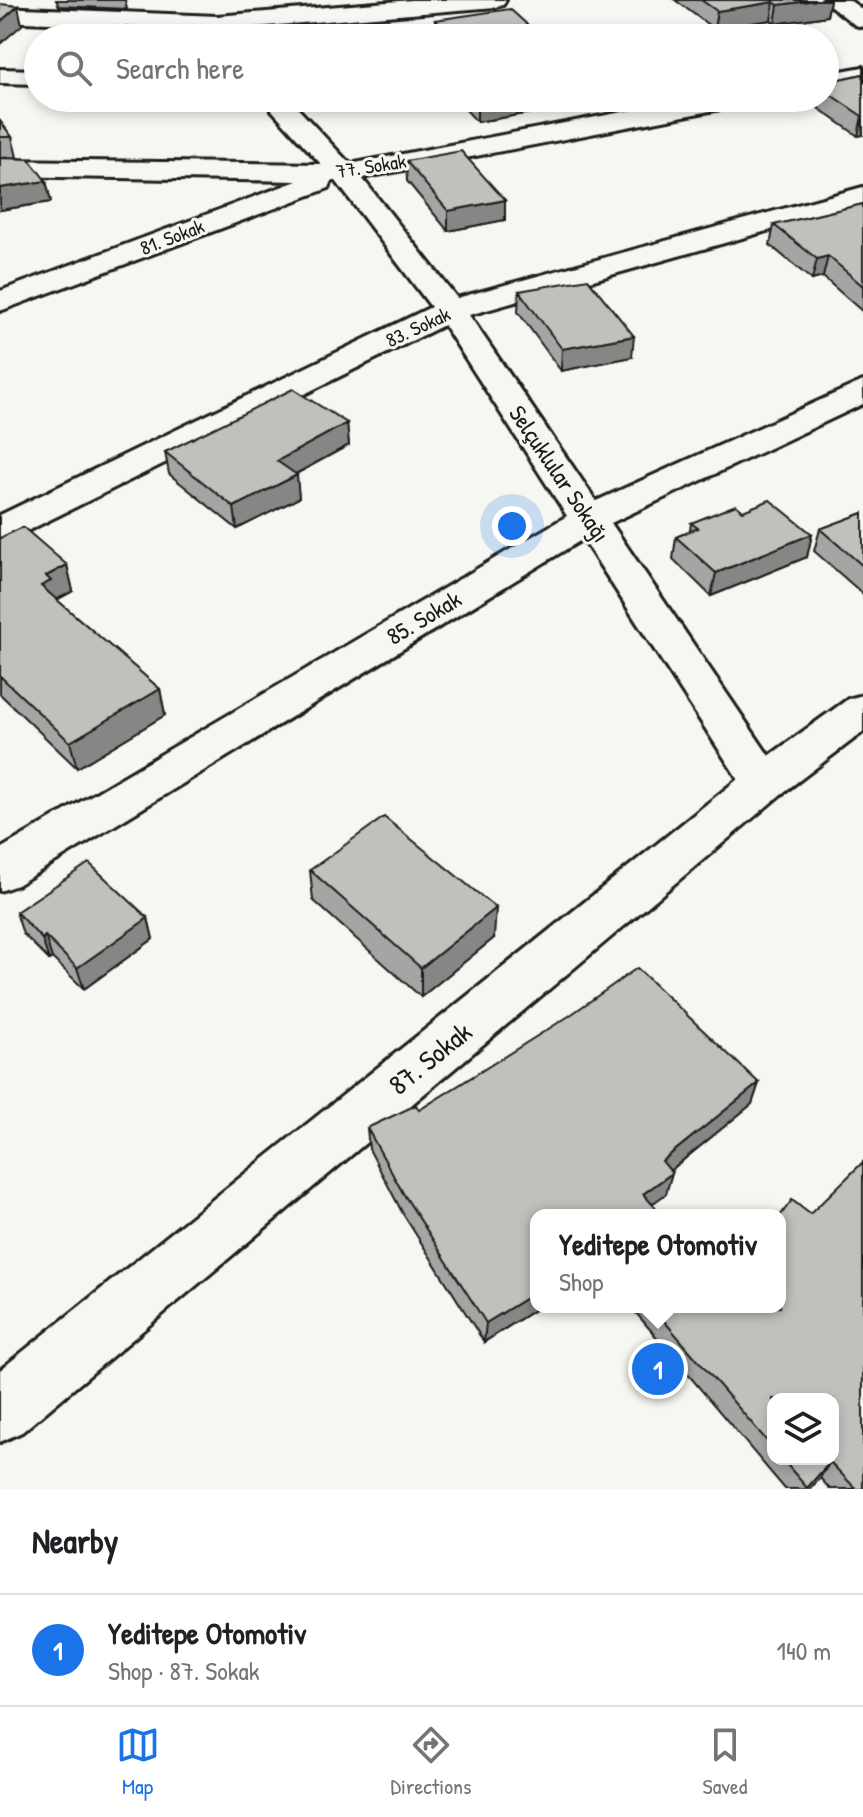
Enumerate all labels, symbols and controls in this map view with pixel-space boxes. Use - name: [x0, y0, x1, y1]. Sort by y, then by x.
- search box: [24, 24, 839, 112]
- icon: search: [52, 46, 96, 90]
- text: Search here: [116, 48, 244, 88]
- street label: 77. Sokak: [334, 147, 408, 184]
- street label: 81. Sokak: [136, 212, 208, 261]
- street label: 83. Sokak: [381, 300, 454, 353]
- street label: Selçuklular Sokağı: [502, 399, 617, 548]
- your location: [492, 506, 532, 546]
- street label: 85. Sokak: [380, 582, 467, 652]
- street label: 87. Sokak: [380, 1013, 480, 1103]
- popup: [530, 1209, 786, 1313]
- text: Yeditepe Otomotiv: [559, 1224, 757, 1264]
- text: Shop: [559, 1264, 603, 1299]
- pin: 1: [632, 1339, 684, 1399]
- map controls: [767, 1393, 839, 1465]
- button: layers: [767, 1393, 839, 1465]
- text: Nearby: [32, 1518, 118, 1564]
- text: Yeditepe Otomotiv: [108, 1613, 306, 1653]
- text: 1: [53, 1633, 63, 1668]
- text: 140 m: [777, 1633, 831, 1668]
- text: Shop · 87. Sokak: [108, 1653, 259, 1688]
- tab: Map: [116, 1723, 160, 1801]
- tab: Directions: [391, 1723, 472, 1801]
- tab: Saved: [703, 1723, 747, 1801]

